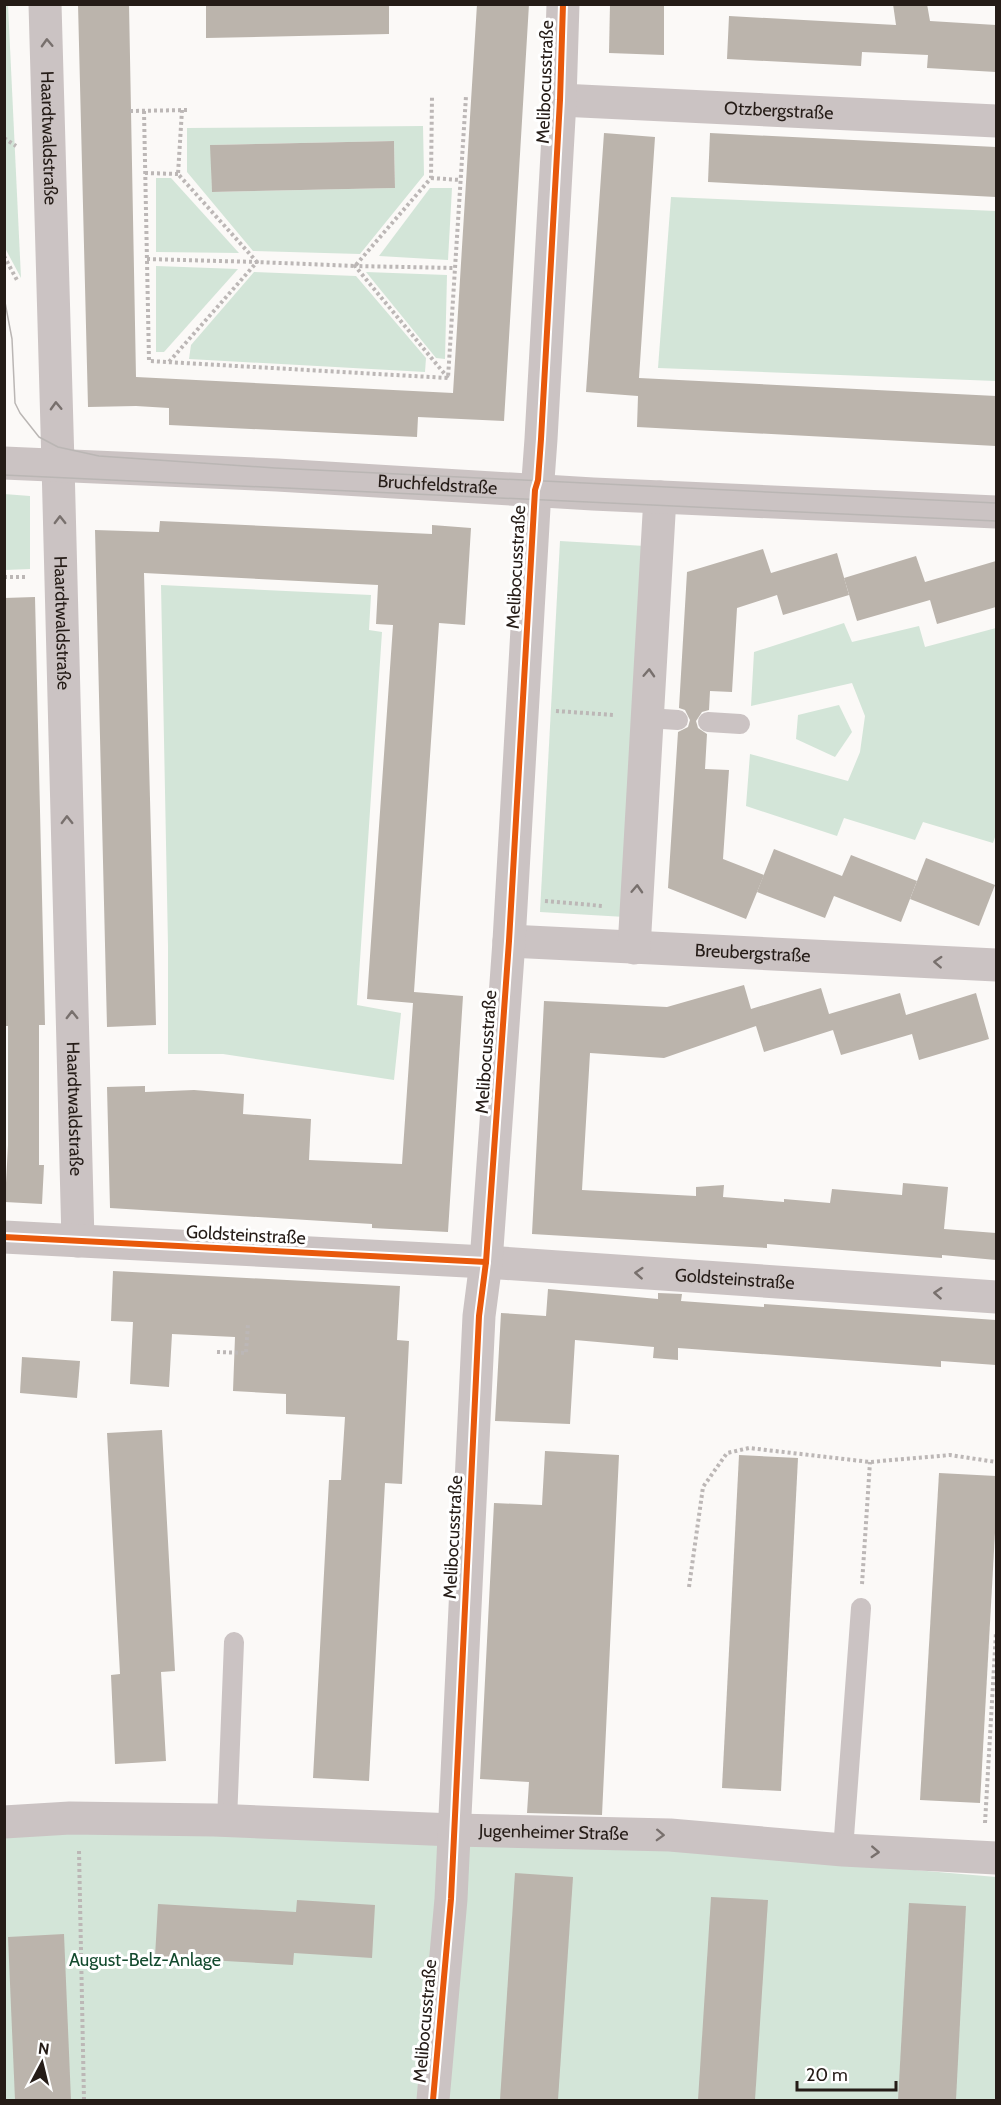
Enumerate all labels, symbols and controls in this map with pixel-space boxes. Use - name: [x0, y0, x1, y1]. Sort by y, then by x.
- street label: Melibocusstraße: [532, 20, 558, 144]
- one-way arrow: [40, 39, 53, 48]
- street label: Haardtwaldstraße: [36, 70, 62, 205]
- street label: Otzbergstraße: [724, 97, 834, 124]
- one-way arrow: [50, 401, 63, 410]
- street label: Bruchfeldstraße: [377, 470, 498, 499]
- street label: Melibocusstraße: [502, 505, 530, 629]
- one-way arrow: [54, 515, 66, 524]
- street label: Haardtwaldstraße: [49, 555, 75, 690]
- one-way arrow: [643, 669, 656, 678]
- one-way arrow: [61, 815, 74, 824]
- one-way arrow: [631, 885, 644, 894]
- street label: Breubergstraße: [694, 939, 811, 967]
- one-way arrow: [934, 956, 943, 969]
- street label: Melibocusstraße: [471, 989, 501, 1115]
- one-way arrow: [66, 1010, 78, 1019]
- street label: Haardtwaldstraße: [62, 1041, 87, 1176]
- street label: Goldsteinstraße: [186, 1221, 306, 1249]
- street label: Goldsteinstraße: [674, 1264, 795, 1294]
- one-way arrow: [634, 1267, 643, 1280]
- one-way arrow: [934, 1287, 943, 1300]
- street label: Melibocusstraße: [439, 1475, 467, 1599]
- street label: Jugenheimer Straße: [478, 1820, 629, 1845]
- one-way arrow: [655, 1829, 664, 1841]
- one-way arrow: [870, 1845, 879, 1858]
- park label: August-Belz-Anlage: [69, 1949, 221, 1971]
- street label: Melibocusstraße: [409, 1958, 441, 2084]
- north arrow: [12, 2033, 72, 2093]
- text: N: [37, 2038, 51, 2059]
- scale bar: [797, 2054, 896, 2092]
- text: 20 m: [806, 2064, 848, 2086]

